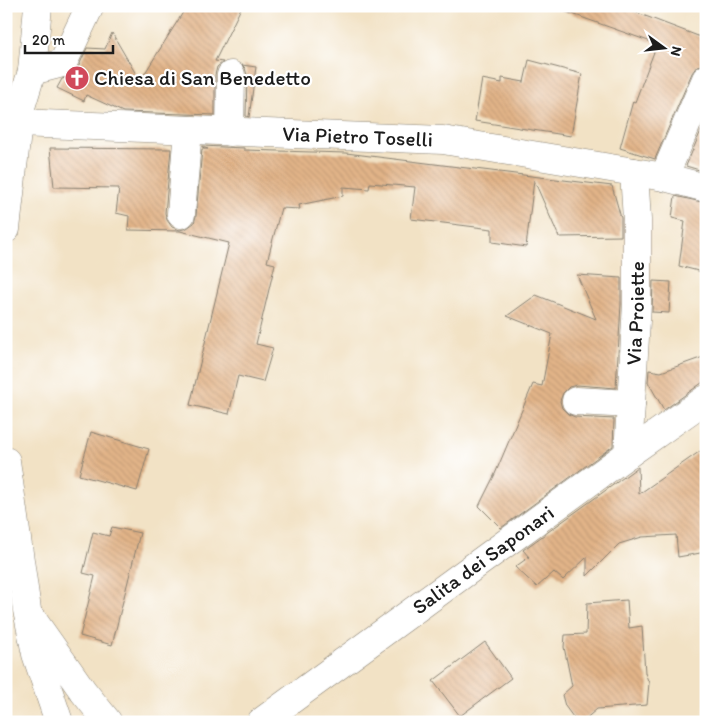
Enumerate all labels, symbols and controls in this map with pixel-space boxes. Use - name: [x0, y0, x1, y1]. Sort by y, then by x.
- scale bar: [25, 22, 112, 54]
- north arrow: [640, 22, 690, 72]
- text: 20 m: [32, 31, 66, 49]
- text: N: [667, 44, 686, 58]
- church icon: Chiesa di San Benedetto: [64, 65, 90, 91]
- place label: Chiesa di San Benedetto: [94, 65, 311, 90]
- street label: Via Pietro Toselli: [282, 121, 433, 152]
- street label: Via Proiette: [620, 261, 649, 366]
- street label: Salita dei Saponari: [407, 499, 558, 619]

